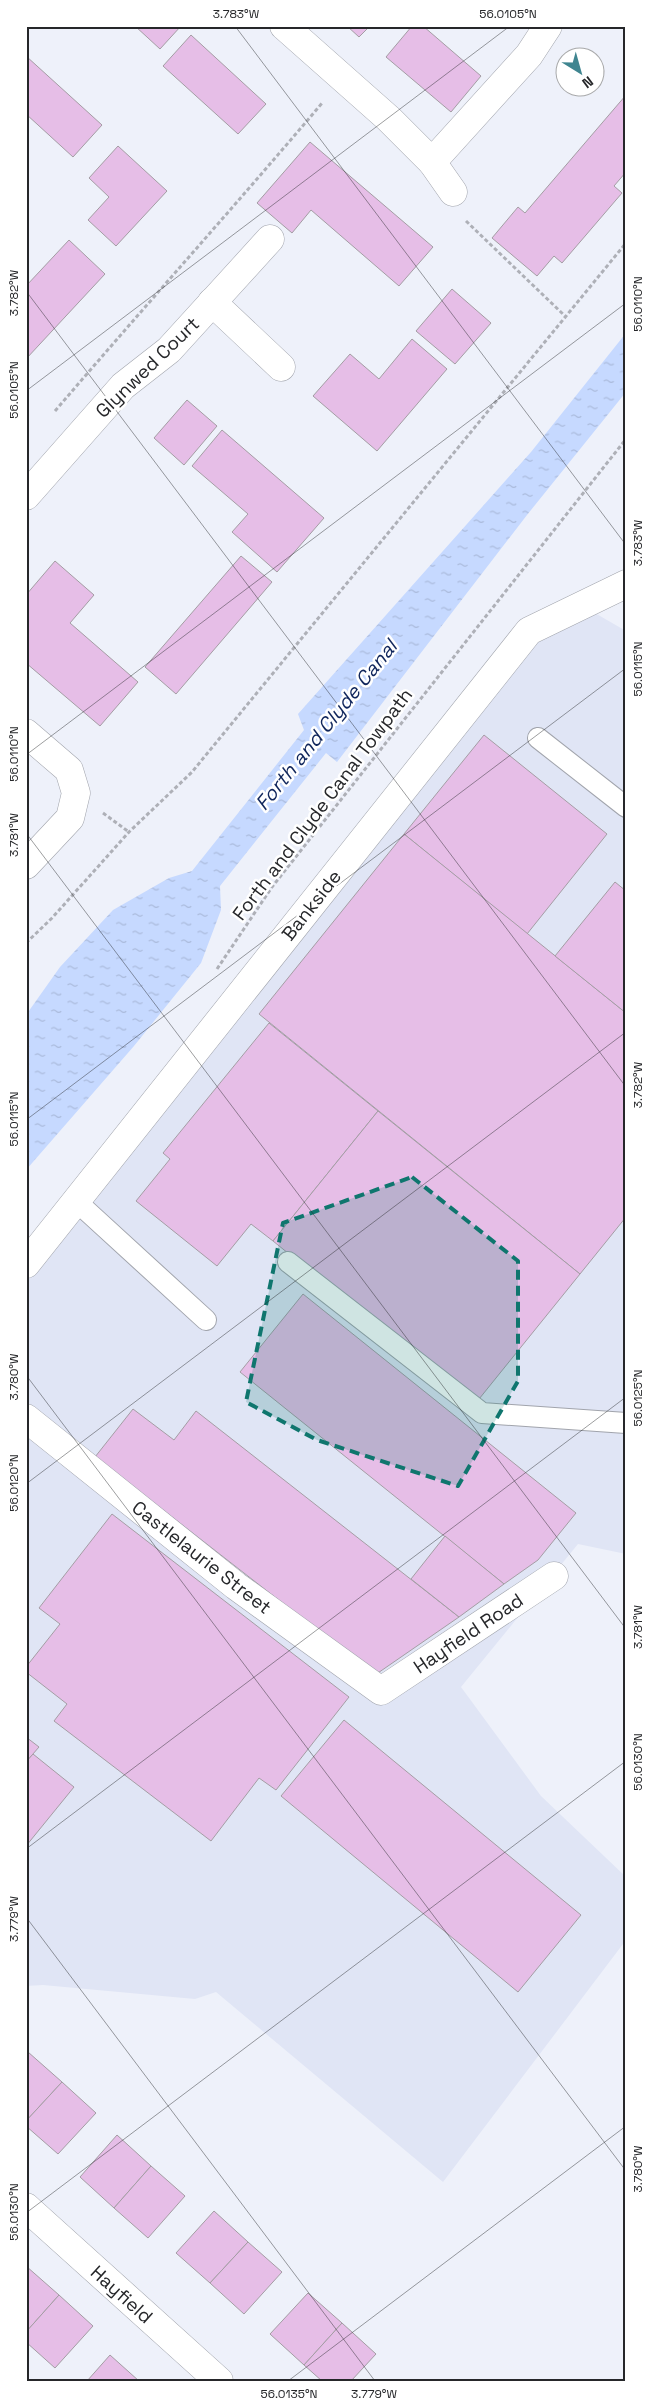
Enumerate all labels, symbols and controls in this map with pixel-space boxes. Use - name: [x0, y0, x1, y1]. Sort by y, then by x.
- text: 3.783°W: [213, 6, 260, 22]
- text: 56.0105°N: [479, 6, 537, 22]
- north arrow: [554, 48, 604, 98]
- text: N: [579, 72, 597, 92]
- text: 3.782°W: [6, 269, 22, 316]
- text: 56.0110°N: [630, 276, 646, 332]
- street label: Glynwed Court: [90, 311, 205, 423]
- text: 56.0105°N: [6, 361, 22, 419]
- text: 3.783°W: [630, 519, 646, 566]
- water label: Forth and Clyde Canal: [249, 633, 404, 815]
- text: 56.0115°N: [630, 642, 646, 696]
- street label: Forth and Clyde Canal Towpath: [227, 683, 418, 925]
- text: 56.0110°N: [6, 726, 22, 782]
- text: 3.781°W: [6, 812, 22, 857]
- street label: Bankside: [276, 865, 347, 946]
- text: 3.782°W: [630, 1061, 646, 1108]
- text: 56.0115°N: [6, 1092, 22, 1146]
- text: 3.780°W: [6, 1353, 22, 1400]
- text: 56.0125°N: [630, 1369, 646, 1427]
- text: 56.0120°N: [6, 1454, 22, 1512]
- street label: Castlelaurie Street: [127, 1495, 277, 1620]
- street label: Hayfield Road: [409, 1588, 528, 1679]
- text: 3.781°W: [630, 1604, 646, 1649]
- text: 56.0130°N: [630, 1733, 646, 1791]
- text: 3.779°W: [6, 1896, 22, 1942]
- text: 3.780°W: [630, 2145, 646, 2192]
- text: 56.0130°N: [6, 2183, 22, 2241]
- street label: Hayfield: [85, 2260, 158, 2329]
- text: 56.0135°N: [260, 2386, 318, 2402]
- text: 3.779°W: [351, 2386, 397, 2402]

